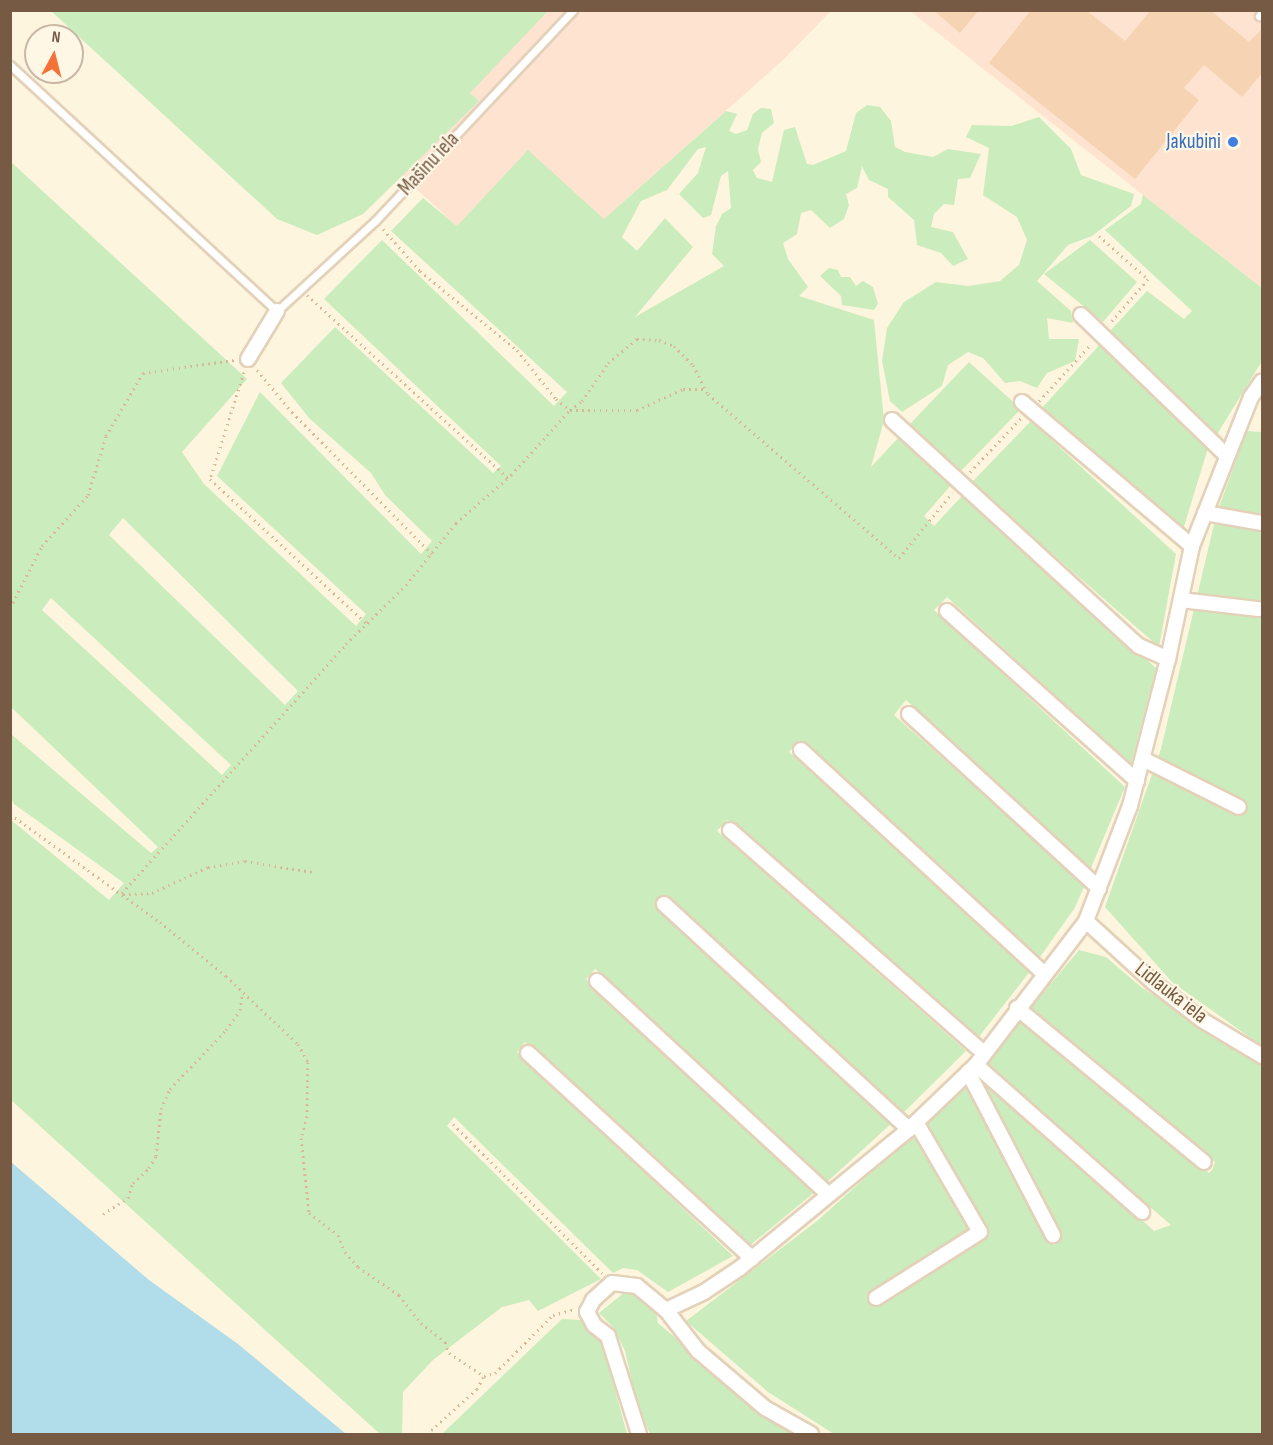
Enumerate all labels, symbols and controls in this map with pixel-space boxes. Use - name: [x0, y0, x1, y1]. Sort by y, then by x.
- north arrow: [24, 24, 84, 84]
- text: N: [51, 28, 61, 48]
- street label: Mašīnu iela: [393, 127, 465, 201]
- place label: Jakubini: [1166, 129, 1221, 155]
- marker: Jakubini: [1226, 135, 1240, 149]
- street label: Lidlauka iela: [1130, 957, 1212, 1029]

